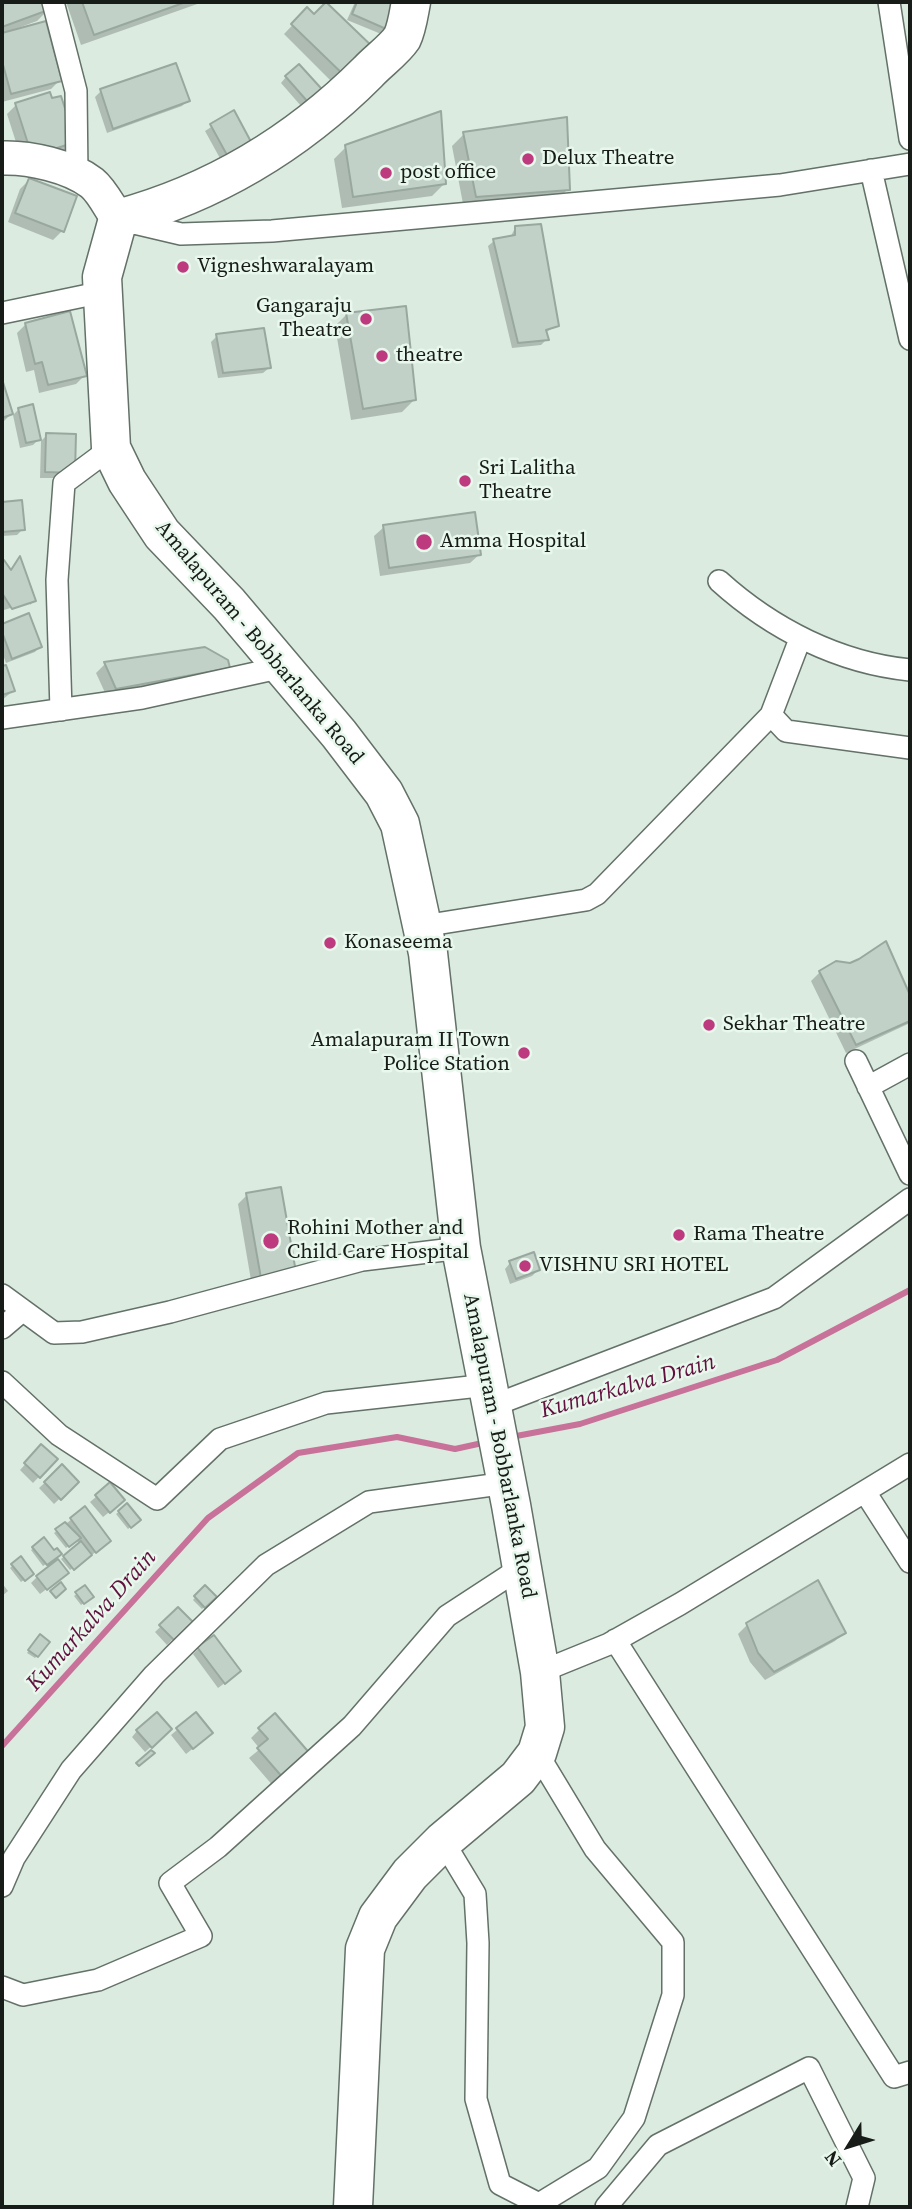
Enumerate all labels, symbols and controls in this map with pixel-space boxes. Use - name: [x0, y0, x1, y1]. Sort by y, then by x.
- place label: Delux Theatre: [542, 146, 674, 172]
- marker: Delux Theatre: [520, 151, 536, 167]
- place label: post office: [400, 160, 496, 186]
- marker: post office: [378, 165, 394, 181]
- place label: Vigneshwaralayam: [197, 254, 374, 280]
- marker: Vigneshwaralayam: [175, 259, 191, 275]
- place label: Gangaraju Theatre: [256, 294, 352, 344]
- marker: Gangaraju Theatre: [358, 311, 374, 327]
- place label: theatre: [396, 343, 463, 369]
- marker: theatre: [374, 348, 390, 364]
- place label: Sri Lalitha Theatre: [479, 456, 576, 506]
- marker: Sri Lalitha Theatre: [457, 473, 473, 489]
- street label: Amalapuram - Bobbarlanka Road: [150, 516, 368, 770]
- place label: Amma Hospital: [440, 529, 586, 555]
- marker: Amma Hospital: [414, 532, 434, 552]
- place label: Konaseema: [344, 930, 453, 956]
- marker: Konaseema: [322, 935, 338, 951]
- place label: Sekhar Theatre: [723, 1012, 865, 1038]
- marker: Sekhar Theatre: [701, 1017, 717, 1033]
- place label: Amalapuram II Town Police Station: [311, 1028, 510, 1078]
- marker: Amalapuram II Town Police Station: [516, 1045, 532, 1061]
- place label: Rohini Mother and Child Care Hospital: [287, 1216, 469, 1266]
- place label: Rama Theatre: [693, 1222, 824, 1248]
- marker: Rama Theatre: [671, 1227, 687, 1243]
- marker: Rohini Mother and Child Care Hospital: [261, 1231, 281, 1251]
- place label: VISHNU SRI HOTEL: [539, 1253, 729, 1279]
- marker: VISHNU SRI HOTEL: [517, 1258, 533, 1274]
- street label: Amalapuram - Bobbarlanka Road: [457, 1291, 541, 1601]
- water label: Kumarkalva Drain: [537, 1349, 719, 1425]
- water label: Kumarkalva Drain: [21, 1545, 163, 1697]
- north arrow: [814, 2111, 884, 2181]
- text: N: [818, 2145, 847, 2172]

